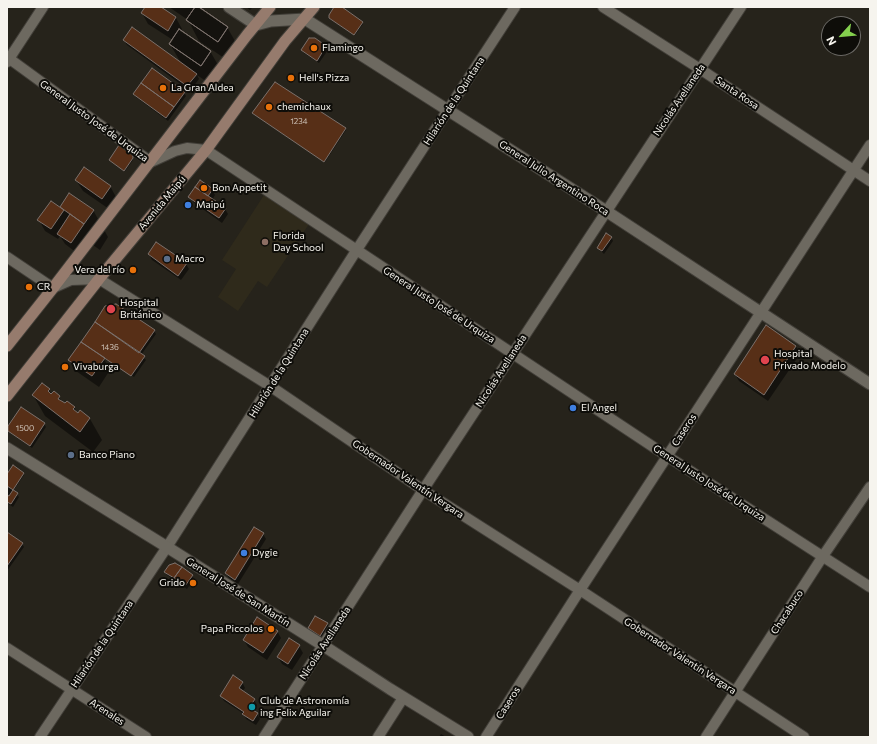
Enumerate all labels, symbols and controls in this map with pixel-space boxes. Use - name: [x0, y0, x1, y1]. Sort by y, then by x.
- north arrow: [821, 16, 861, 56]
- text: N: [823, 35, 838, 48]
- place label: Flamingo: [322, 42, 364, 54]
- marker: Flamingo: [309, 43, 319, 53]
- street label: Hilarión de la Quintana: [421, 55, 487, 147]
- street label: Nicolás Avellaneda: [650, 62, 708, 138]
- place label: Hell's Pizza: [299, 72, 349, 84]
- marker: Hell's Pizza: [286, 73, 296, 83]
- street label: Santa Rosa: [713, 74, 761, 112]
- street label: General Justo José de Urquiza: [38, 78, 150, 164]
- place label: La Gran Aldea: [171, 82, 234, 94]
- marker: La Gran Aldea: [158, 83, 168, 93]
- place label: chemichaux: [277, 101, 331, 113]
- marker: chemichaux: [264, 102, 274, 112]
- house number: 1234: [290, 116, 308, 126]
- street label: General Julio Argentino Roca: [497, 138, 611, 218]
- street label: Avenida Maipú: [136, 174, 188, 232]
- place label: Bon Appetit: [212, 182, 267, 194]
- marker: Bon Appetit: [199, 183, 209, 193]
- place label: Maipú: [196, 199, 225, 211]
- marker: Maipú: [183, 200, 193, 210]
- place label: Florida Day School: [273, 230, 324, 254]
- marker: Florida Day School: [260, 237, 270, 247]
- place label: Macro: [175, 253, 204, 265]
- marker: Macro: [162, 254, 172, 264]
- place label: Vera del río: [74, 264, 125, 276]
- street label: General Justo José de Urquiza: [381, 264, 497, 346]
- marker: Vera del río: [128, 265, 138, 275]
- place label: CR: [37, 281, 51, 293]
- marker: CR: [24, 282, 34, 292]
- place label: Hospital Británico: [120, 297, 162, 320]
- marker: Hospital Británico: [105, 303, 117, 315]
- street label: Hilarión de la Quintana: [247, 326, 311, 420]
- street label: Nicolás Avellaneda: [473, 332, 529, 410]
- house number: 1436: [101, 342, 119, 352]
- place label: Hospital Privado Modelo: [774, 348, 846, 372]
- marker: Hospital Privado Modelo: [759, 354, 771, 366]
- place label: Vivaburga: [73, 361, 119, 373]
- marker: Vivaburga: [60, 362, 70, 372]
- place label: El Angel: [581, 402, 617, 414]
- marker: El Angel: [568, 403, 578, 413]
- street label: Caseros: [669, 412, 699, 448]
- house number: 1500: [16, 423, 34, 433]
- street label: Gobernador Valentín Vergara: [350, 437, 466, 521]
- street label: General Justo José de Urquiza: [651, 442, 767, 524]
- place label: Banco Piano: [79, 449, 135, 461]
- marker: Banco Piano: [66, 450, 76, 460]
- place label: Dygie: [252, 547, 278, 559]
- marker: Dygie: [239, 548, 249, 558]
- street label: General José de San Martín: [184, 555, 292, 629]
- place label: Grido: [159, 577, 185, 589]
- marker: Grido: [188, 578, 198, 588]
- street label: Chacabuco: [768, 588, 806, 636]
- street label: Hilarión de la Quintana: [68, 598, 136, 690]
- street label: Nicolás Avellaneda: [297, 604, 353, 682]
- street label: Gobernador Valentín Vergara: [622, 615, 738, 697]
- place label: Papa Piccolos: [201, 623, 263, 635]
- marker: Papa Piccolos: [266, 624, 276, 634]
- street label: Caseros: [493, 684, 523, 722]
- place label: Club de Astronomía ing Felix Aguilar: [260, 695, 349, 718]
- street label: Arenales: [87, 696, 127, 728]
- marker: Club de Astronomía ing Felix Aguilar: [247, 702, 257, 712]

